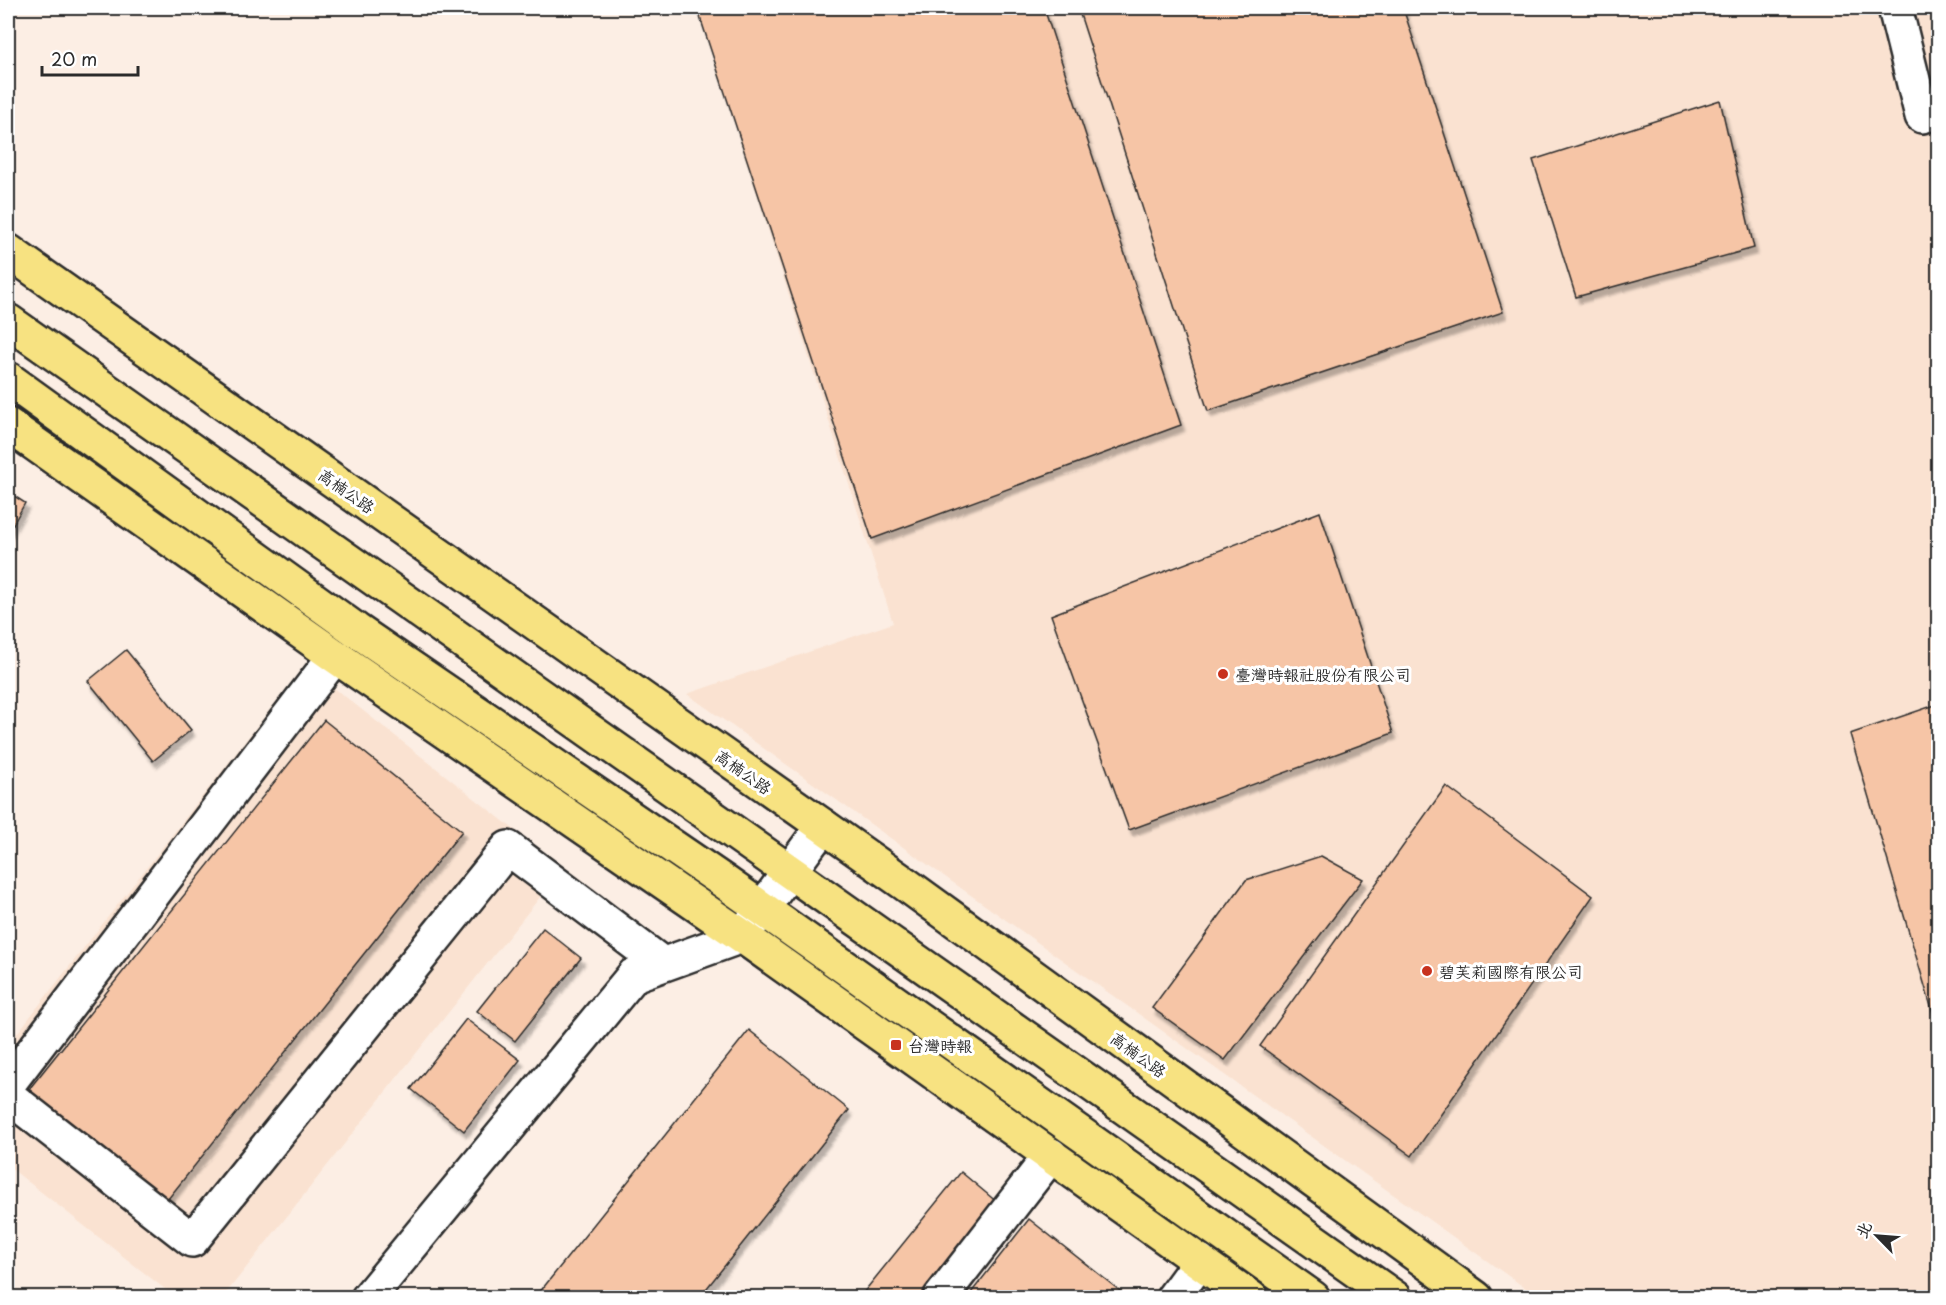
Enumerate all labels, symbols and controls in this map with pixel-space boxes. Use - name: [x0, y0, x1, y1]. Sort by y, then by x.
- scale bar: [42, 39, 138, 77]
- text: 20 m: [51, 45, 97, 72]
- street label: 高楠公路: [314, 462, 380, 518]
- place label: 臺灣時報社股份有限公司: [1235, 662, 1411, 686]
- marker: 臺灣時報社股份有限公司: [1216, 667, 1230, 681]
- street label: 高楠公路: [711, 743, 777, 799]
- place label: 碧芙莉國際有限公司: [1439, 959, 1583, 983]
- marker: 碧芙莉國際有限公司: [1420, 964, 1434, 978]
- street label: 高楠公路: [1106, 1025, 1172, 1083]
- place label: 台灣時報: [908, 1033, 972, 1057]
- marker: 台灣時報: [889, 1038, 903, 1052]
- north arrow: [1847, 1206, 1907, 1266]
- text: 北: [1848, 1217, 1877, 1242]

